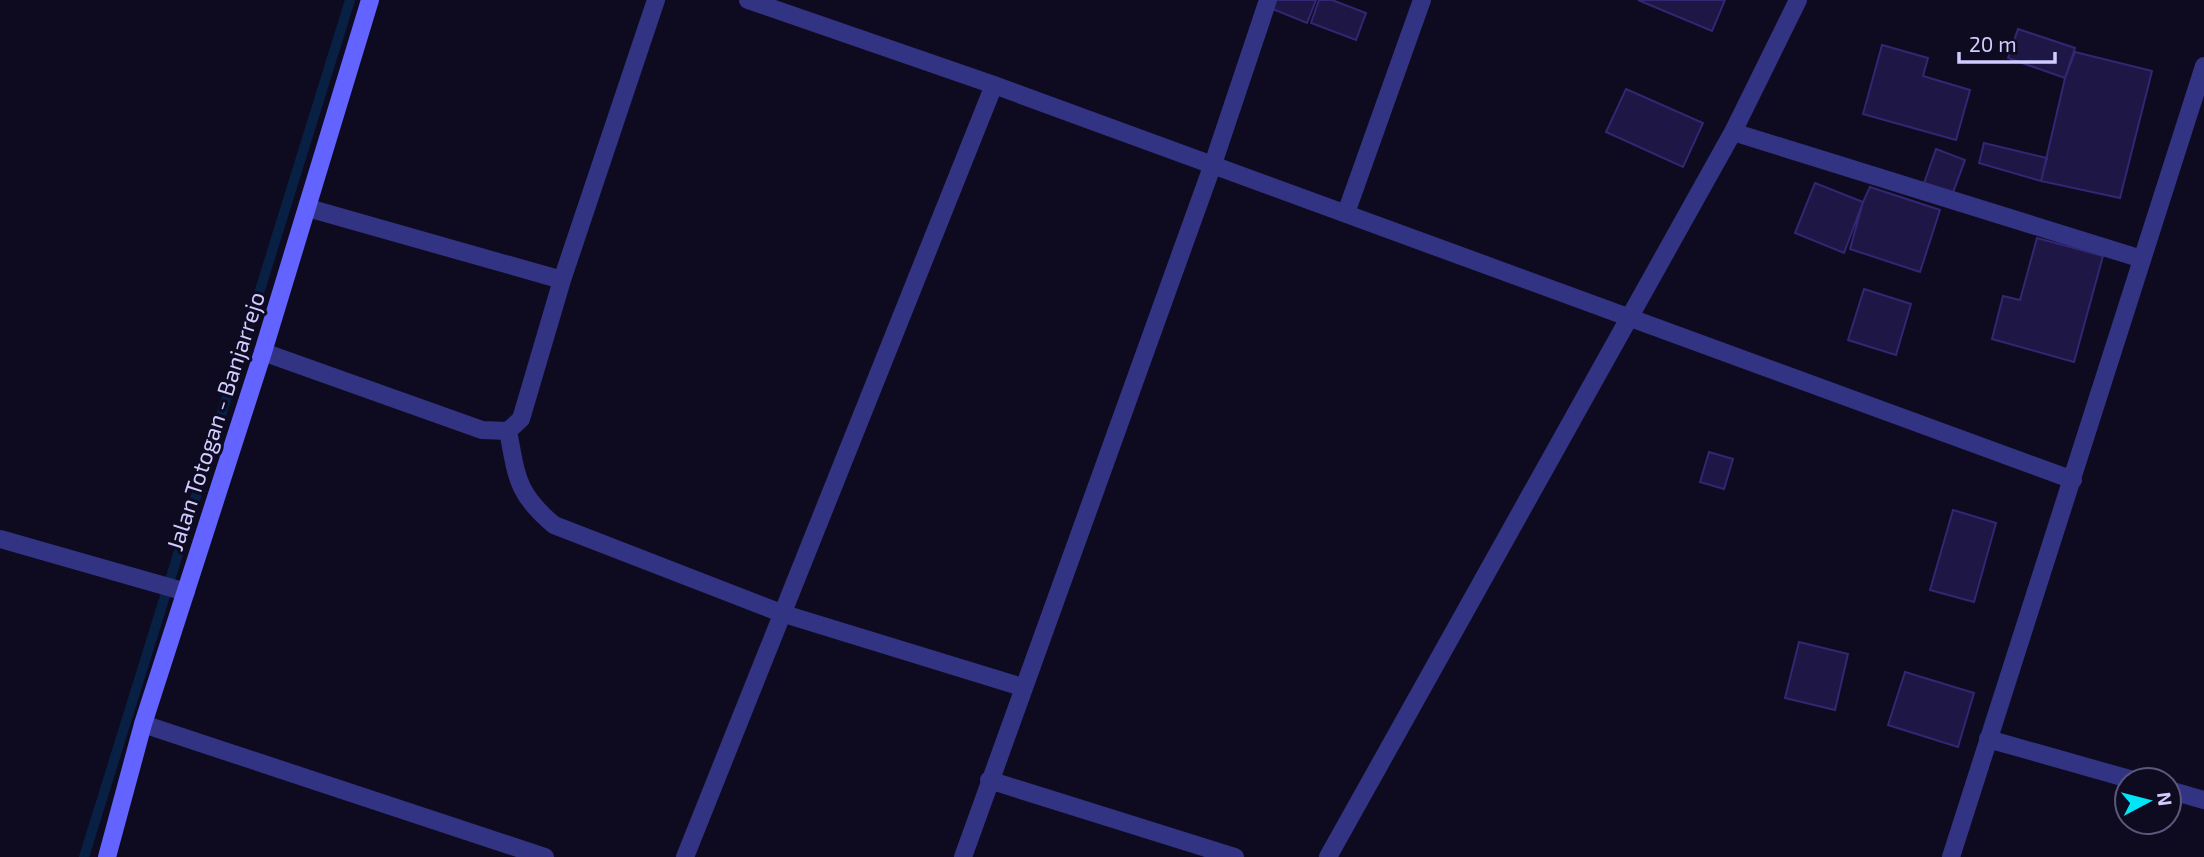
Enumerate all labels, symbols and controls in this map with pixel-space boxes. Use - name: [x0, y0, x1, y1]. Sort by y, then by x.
- scale bar: [1959, 21, 2055, 65]
- text: 20 m: [1969, 31, 2017, 56]
- street label: Jalan Totogan - Banjarrejo: [160, 288, 270, 554]
- north arrow: [2113, 766, 2183, 836]
- text: N: [2153, 791, 2178, 807]

